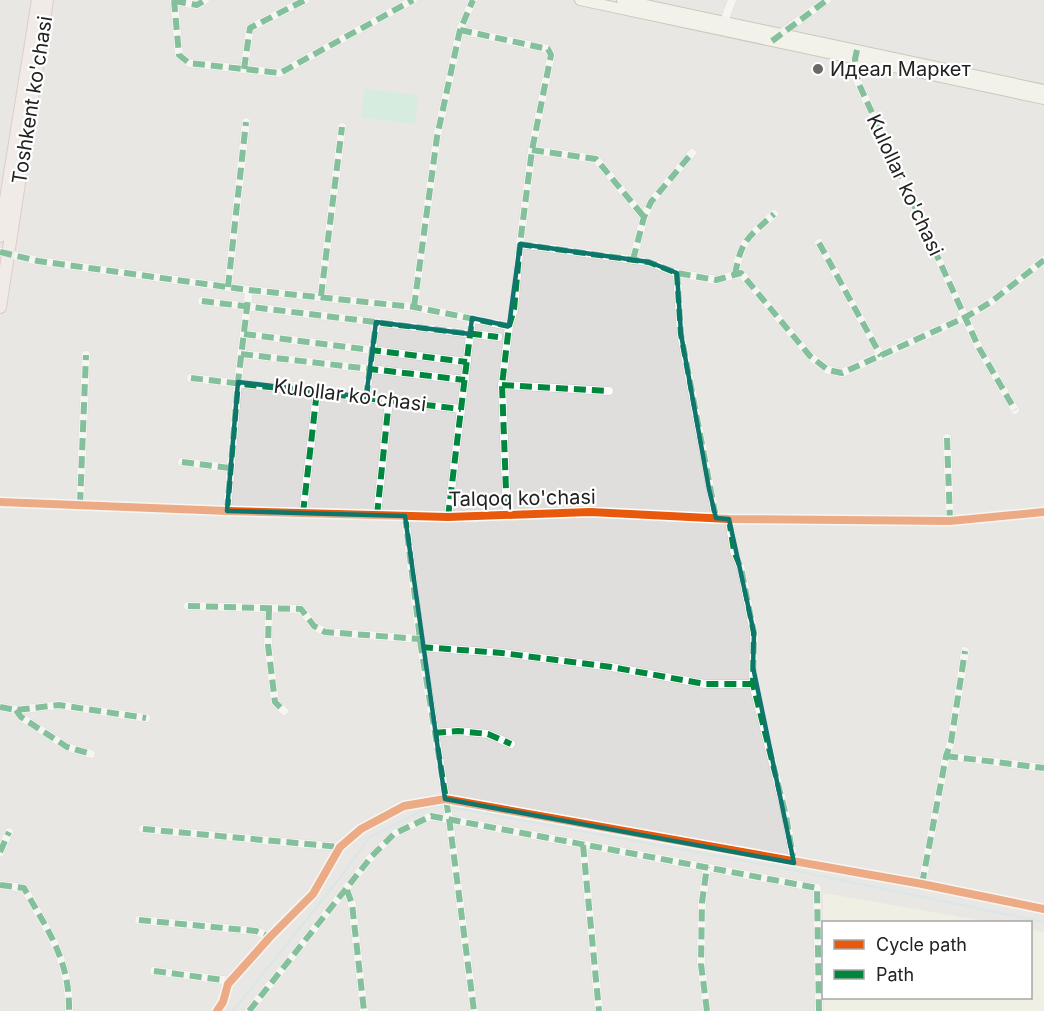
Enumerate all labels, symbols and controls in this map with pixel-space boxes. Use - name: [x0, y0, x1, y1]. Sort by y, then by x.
- street label: Toshkent ko'chasi: [7, 14, 57, 186]
- place label: Идеал Маркет: [830, 57, 971, 81]
- marker: Идеал Маркет: [811, 62, 825, 76]
- street label: Kulollar ko'chasi: [862, 110, 948, 260]
- street label: Kulollar ko'chasi: [272, 374, 428, 416]
- street label: Talqoq ko'chasi: [448, 485, 596, 511]
- legend: [822, 921, 1032, 999]
- text: Cycle path: [876, 934, 967, 955]
- text: Path: [876, 964, 914, 985]

